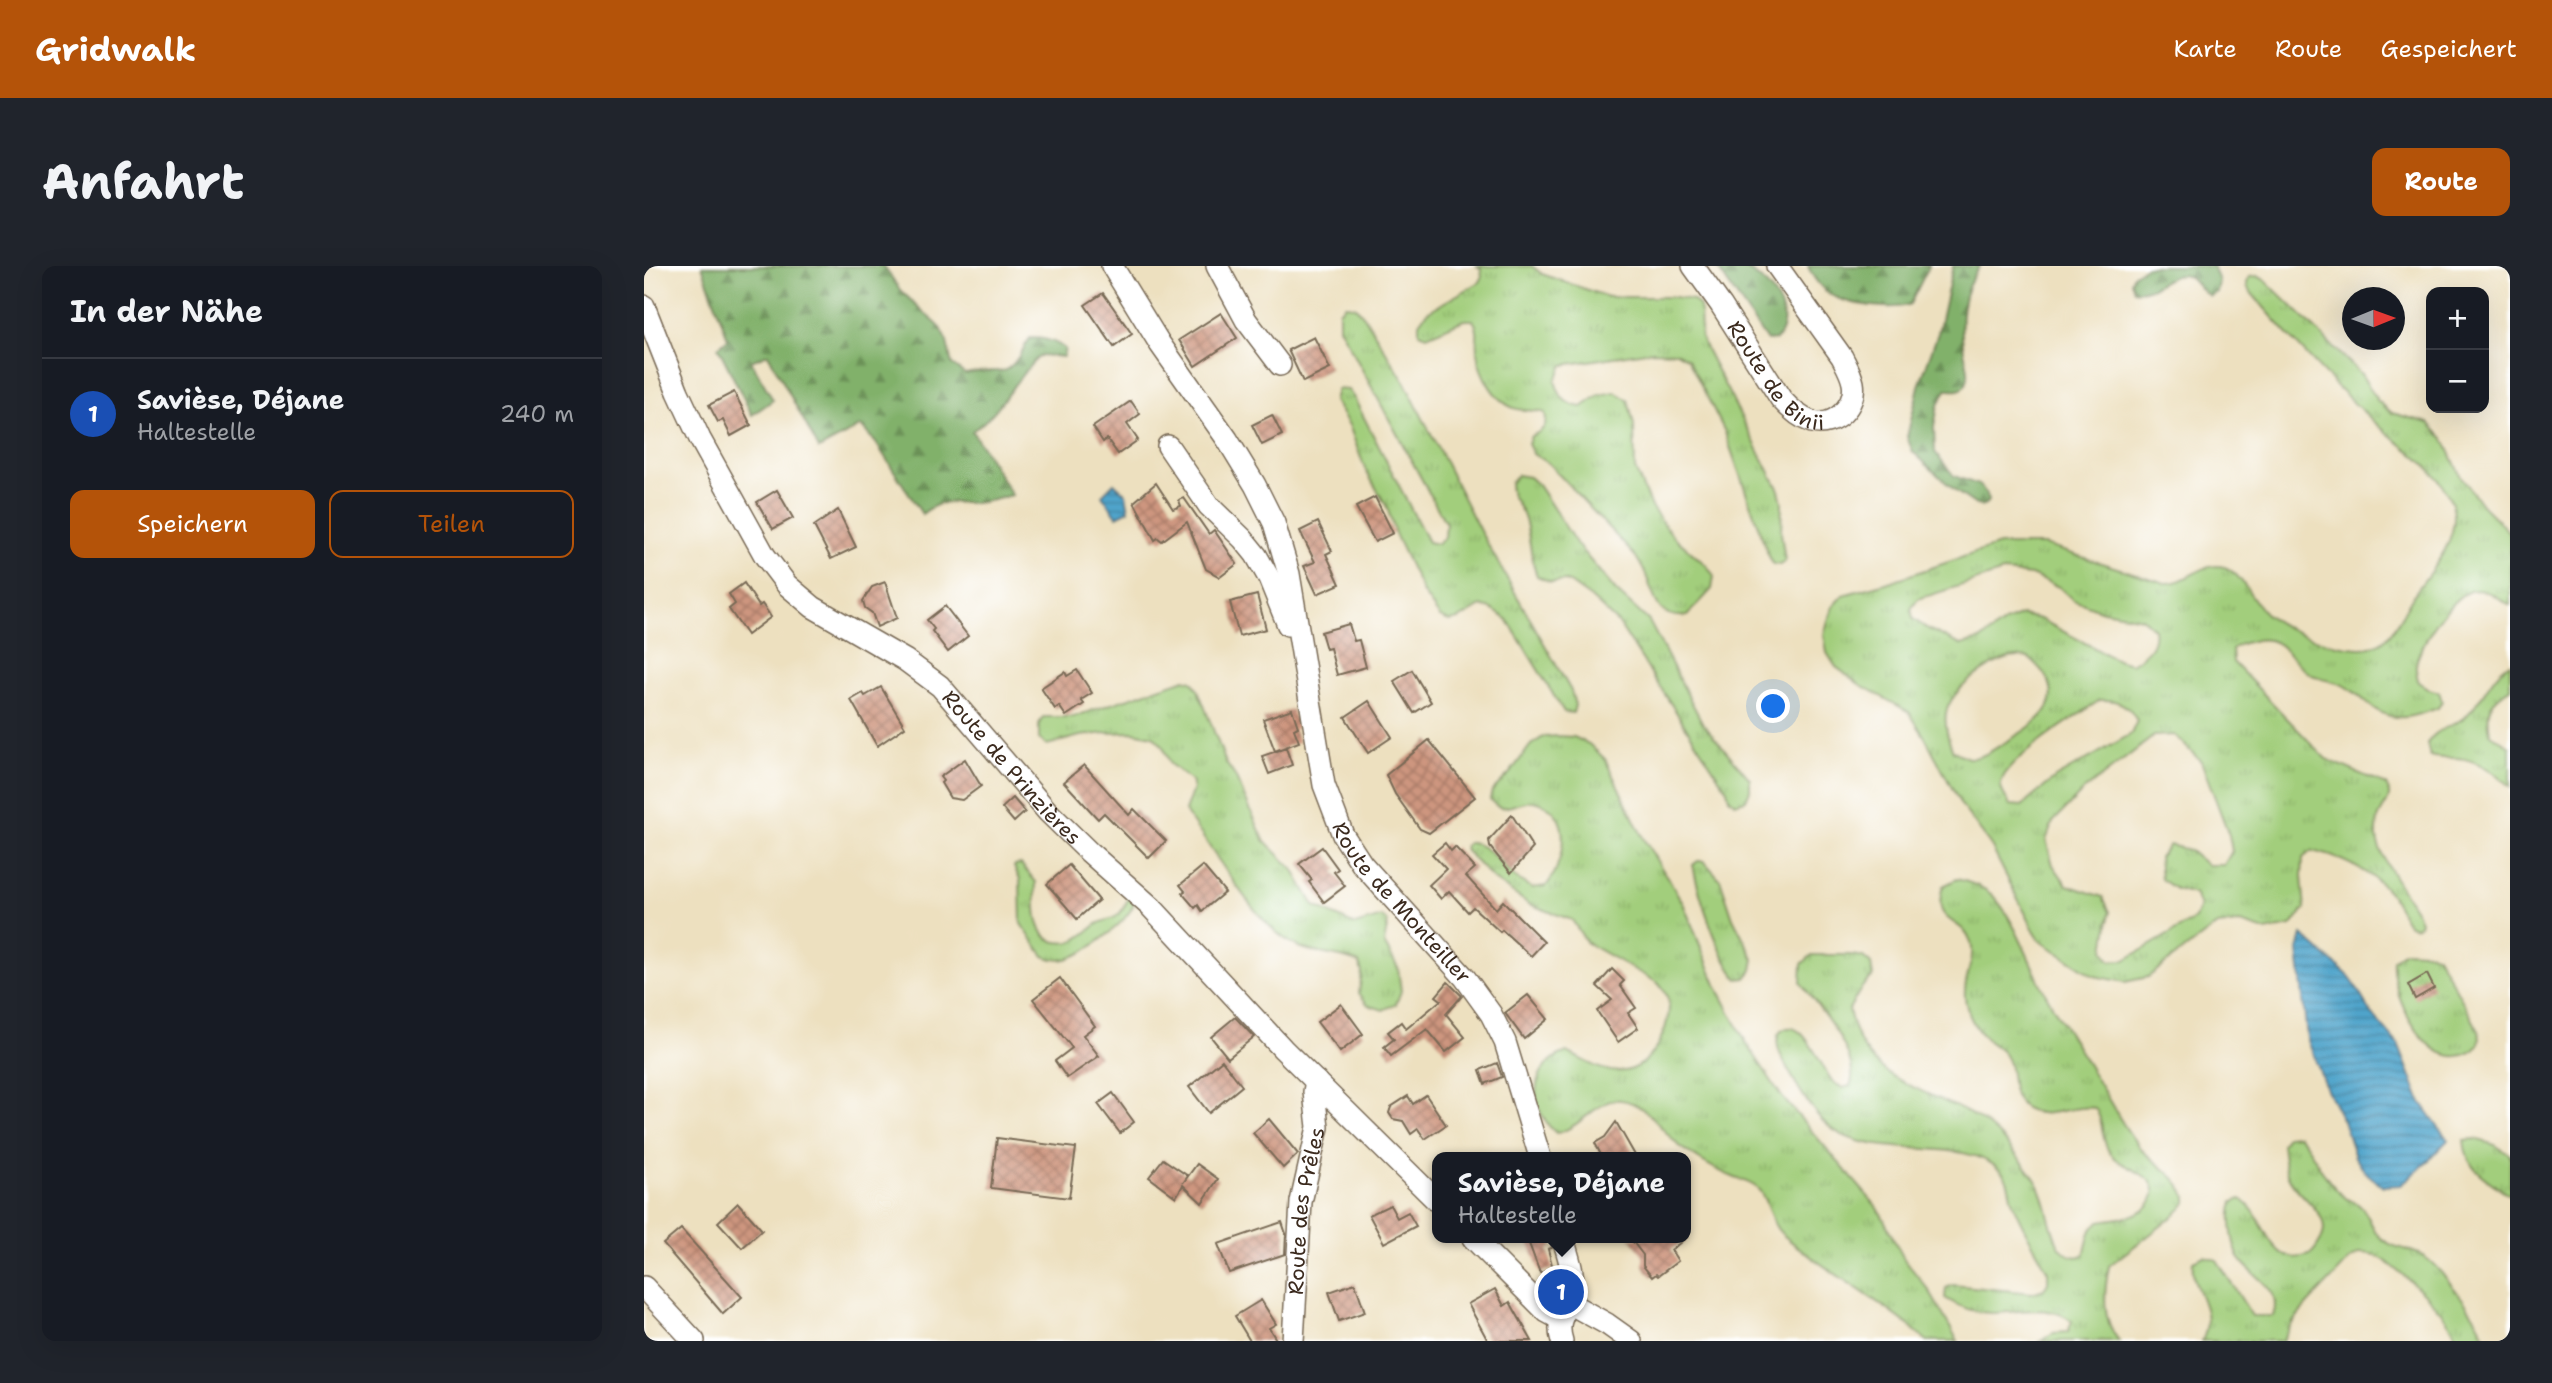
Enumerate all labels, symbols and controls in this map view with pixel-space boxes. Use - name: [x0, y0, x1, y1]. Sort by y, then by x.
- text: Gridwalk: [35, 27, 196, 72]
- text: Karte: [2173, 33, 2237, 65]
- text: Route: [2275, 33, 2342, 65]
- text: Gespeichert: [2380, 33, 2517, 65]
- button: Route: [2372, 148, 2510, 216]
- text: Anfahrt: [42, 149, 244, 215]
- north arrow: [2342, 287, 2405, 350]
- map controls: [2426, 287, 2489, 413]
- button: +: [2426, 287, 2489, 350]
- text: In der Nähe: [70, 291, 263, 332]
- street label: Route de Binii: [1721, 315, 1825, 437]
- button: −: [2426, 350, 2489, 413]
- text: Savièse, Déjane: [137, 382, 344, 417]
- text: 1: [88, 399, 98, 429]
- text: 240 m: [500, 399, 574, 429]
- text: Haltestelle: [137, 417, 256, 447]
- button: Speichern: [70, 490, 315, 558]
- button: Teilen: [329, 490, 574, 558]
- street label: Route de Prinzières: [936, 684, 1087, 851]
- your location: [1756, 689, 1790, 723]
- street label: Route de Monteiller: [1325, 818, 1477, 990]
- street label: Route des Prêles: [1282, 1124, 1332, 1296]
- popup: [1432, 1152, 1691, 1243]
- text: Savièse, Déjane: [1458, 1165, 1665, 1200]
- text: Haltestelle: [1458, 1200, 1577, 1230]
- pin: 1: [1538, 1266, 1584, 1318]

